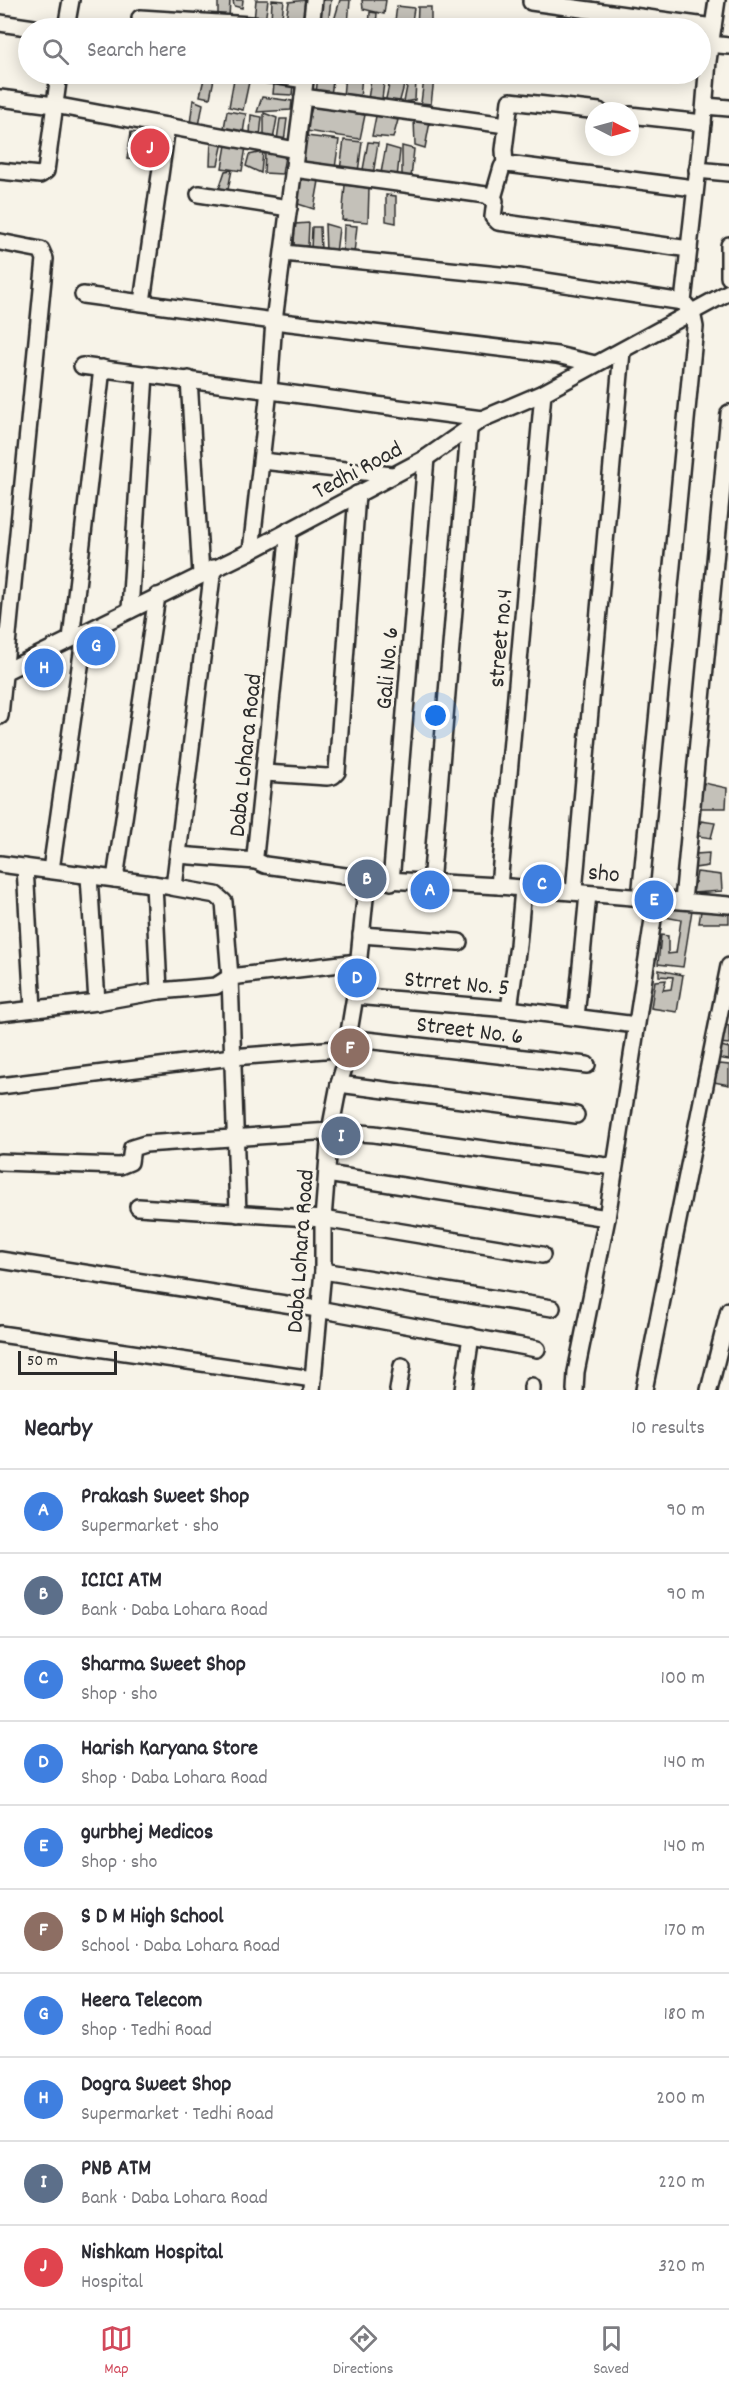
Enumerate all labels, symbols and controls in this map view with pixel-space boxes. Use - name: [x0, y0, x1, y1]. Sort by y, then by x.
- search box: [18, 18, 711, 84]
- icon: search: [39, 35, 72, 68]
- text: Search here: [87, 36, 186, 67]
- north arrow: [585, 102, 639, 156]
- pin: J: [130, 126, 170, 170]
- street label: Tedhi Road: [308, 434, 409, 509]
- street label: street no.4: [481, 587, 523, 689]
- pin: G: [76, 624, 116, 668]
- street label: Gali No. 6: [368, 626, 410, 711]
- pin: H: [24, 646, 63, 690]
- street label: Daba Lohara Road: [222, 672, 272, 839]
- your location: [421, 701, 450, 730]
- pin: B: [348, 856, 386, 902]
- street label: sho: [586, 857, 621, 893]
- pin: C: [522, 862, 562, 906]
- pin: A: [410, 868, 450, 912]
- pin: E: [634, 878, 674, 922]
- pin: D: [338, 956, 376, 1000]
- street label: Strret No. 5: [403, 963, 511, 1007]
- street label: Street No. 6: [414, 1009, 525, 1055]
- pin: F: [330, 1026, 370, 1070]
- pin: I: [322, 1114, 360, 1158]
- street label: Daba Lohara Road: [279, 1168, 325, 1334]
- scale bar: [18, 1348, 117, 1376]
- text: 50 m: [27, 1350, 58, 1373]
- text: Nearby: [24, 1411, 92, 1448]
- text: 10 results: [631, 1415, 705, 1443]
- text: Prakash Sweet Shop: [81, 1482, 249, 1513]
- text: A: [38, 1497, 49, 1525]
- text: 90 m: [667, 1497, 705, 1525]
- text: Supermarket · sho: [81, 1513, 219, 1541]
- text: ICICI ATM: [81, 1566, 162, 1597]
- text: B: [39, 1581, 48, 1609]
- text: 90 m: [667, 1581, 705, 1609]
- text: Bank · Daba Lohara Road: [81, 1597, 268, 1625]
- text: Sharma Sweet Shop: [81, 1650, 246, 1681]
- text: C: [39, 1665, 48, 1693]
- text: 100 m: [661, 1665, 705, 1693]
- text: Shop · sho: [81, 1681, 157, 1709]
- text: Harish Karyana Store: [81, 1734, 258, 1765]
- text: D: [38, 1749, 49, 1777]
- text: 140 m: [663, 1749, 705, 1777]
- text: Shop · Daba Lohara Road: [81, 1765, 268, 1793]
- text: gurbhej Medicos: [81, 1818, 213, 1849]
- text: E: [39, 1833, 48, 1861]
- text: 140 m: [663, 1833, 705, 1861]
- text: Shop · sho: [81, 1849, 157, 1877]
- text: S D M High School: [81, 1902, 224, 1933]
- text: F: [39, 1917, 48, 1945]
- text: 170 m: [664, 1917, 705, 1945]
- text: School · Daba Lohara Road: [81, 1933, 280, 1961]
- text: Heera Telecom: [81, 1986, 202, 2017]
- text: G: [38, 2001, 49, 2029]
- text: 180 m: [663, 2001, 705, 2029]
- text: Shop · Tedhi Road: [81, 2017, 212, 2045]
- text: Dogra Sweet Shop: [81, 2070, 231, 2101]
- text: H: [38, 2085, 49, 2113]
- text: 200 m: [656, 2085, 705, 2113]
- text: Supermarket · Tedhi Road: [81, 2101, 274, 2129]
- text: PNB ATM: [81, 2154, 151, 2185]
- text: I: [40, 2169, 47, 2197]
- text: 220 m: [658, 2169, 705, 2197]
- text: Bank · Daba Lohara Road: [81, 2185, 268, 2213]
- text: Nishkam Hospital: [81, 2238, 223, 2269]
- text: J: [40, 2253, 47, 2281]
- text: 320 m: [658, 2253, 705, 2281]
- text: Hospital: [81, 2269, 143, 2297]
- tab: Map: [100, 2322, 133, 2381]
- tab: Directions: [333, 2322, 393, 2381]
- tab: Saved: [593, 2322, 629, 2381]

